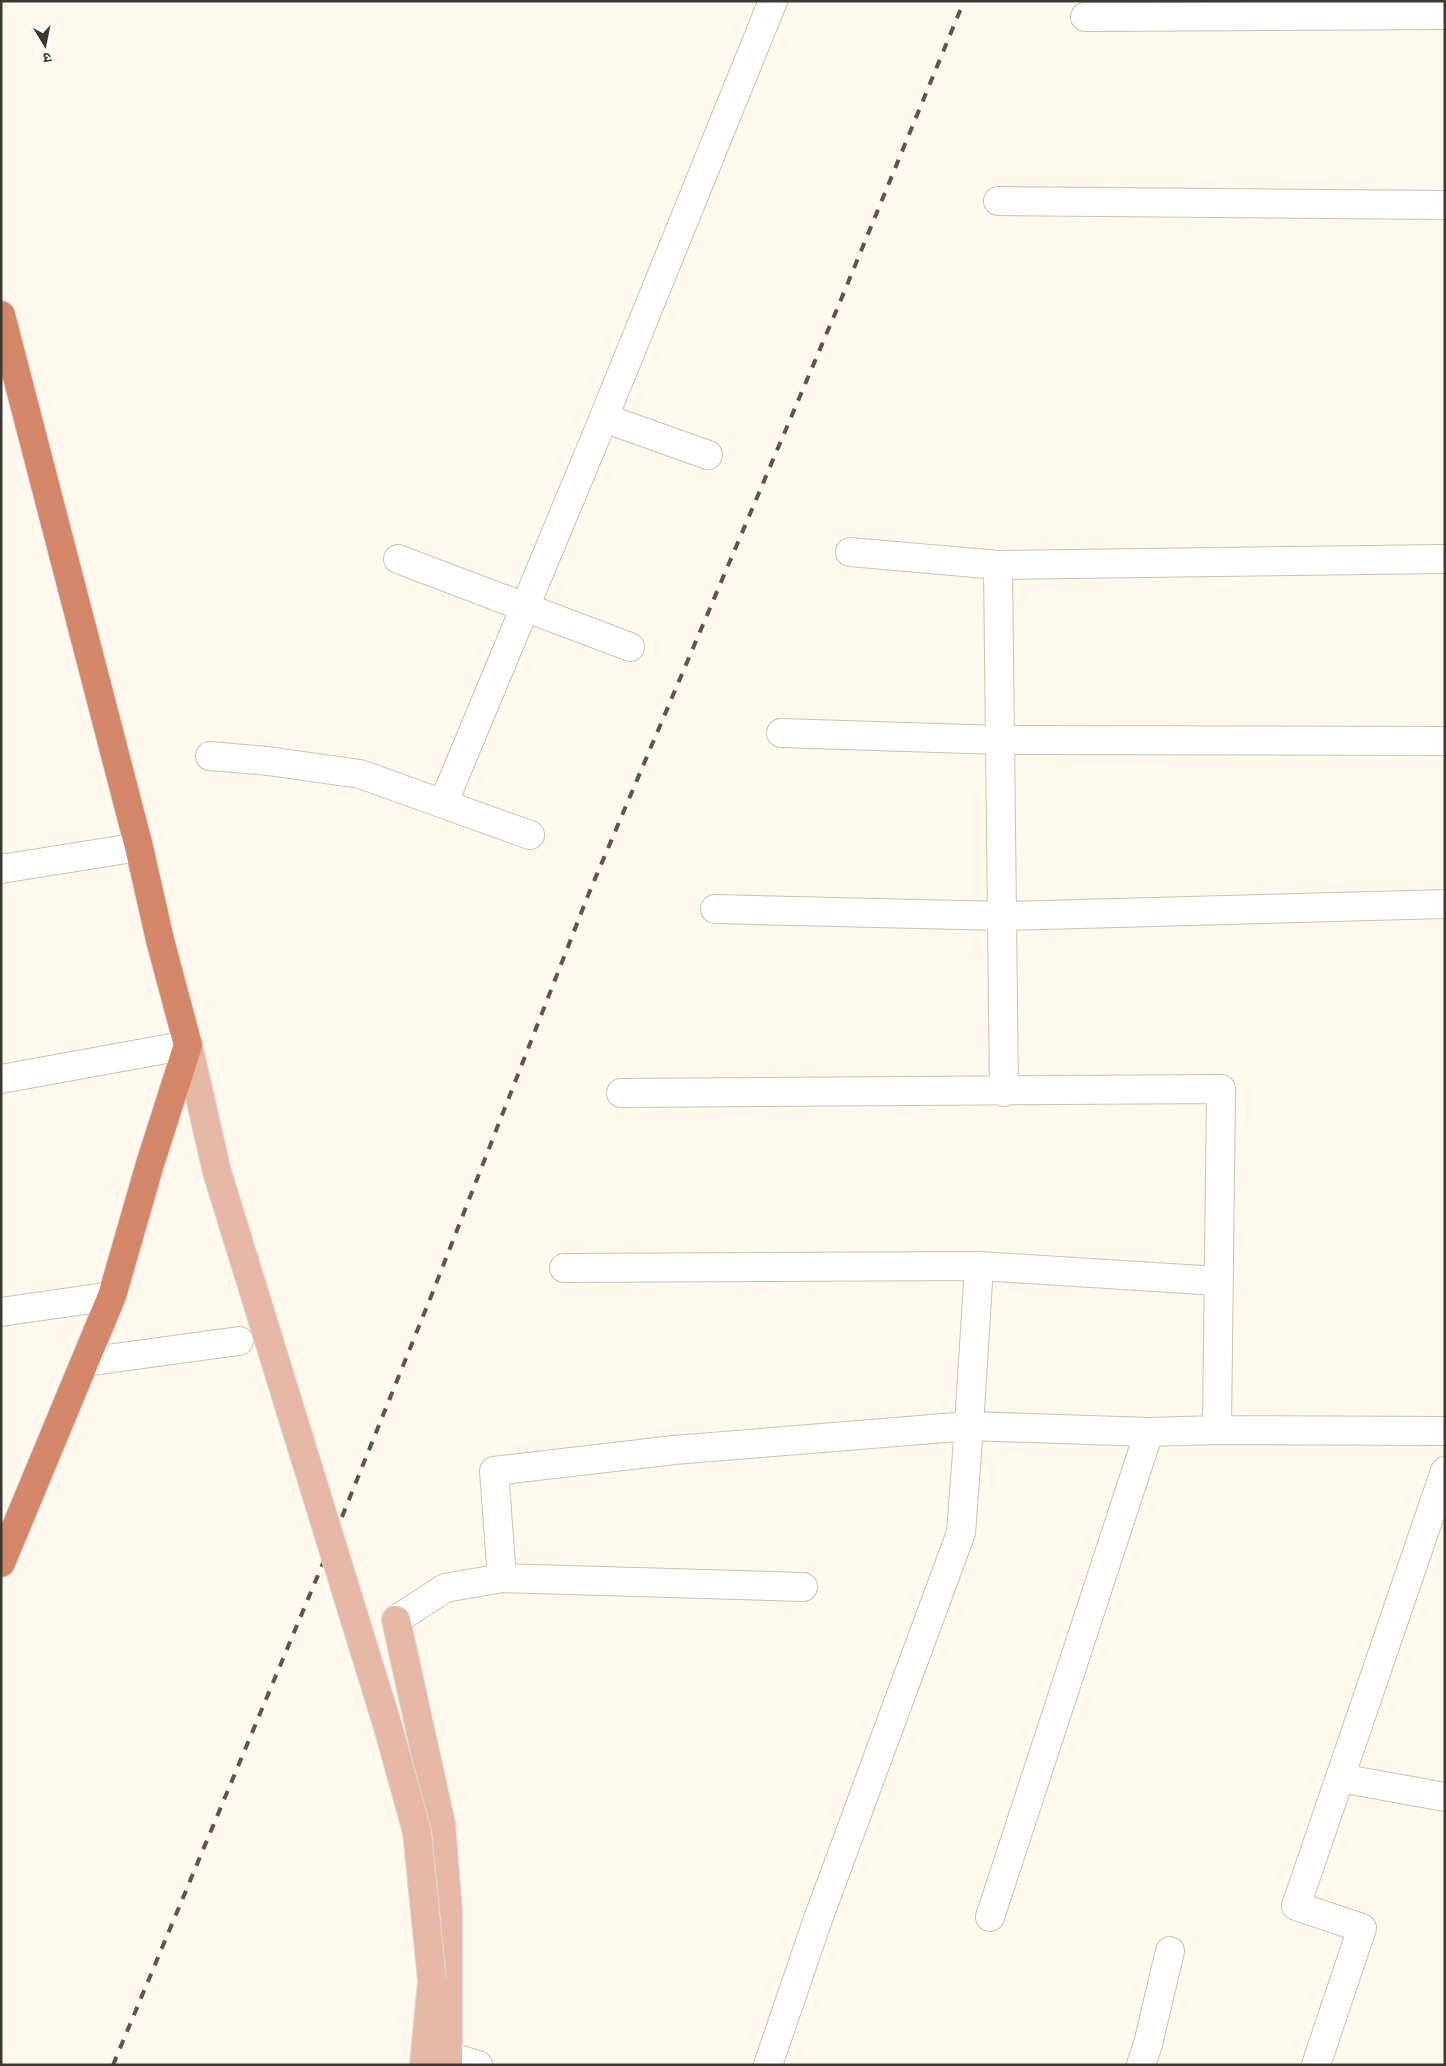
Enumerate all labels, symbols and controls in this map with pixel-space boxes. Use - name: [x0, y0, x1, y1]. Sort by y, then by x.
- north arrow: [20, 20, 70, 70]
- text: उ: [41, 48, 53, 67]

